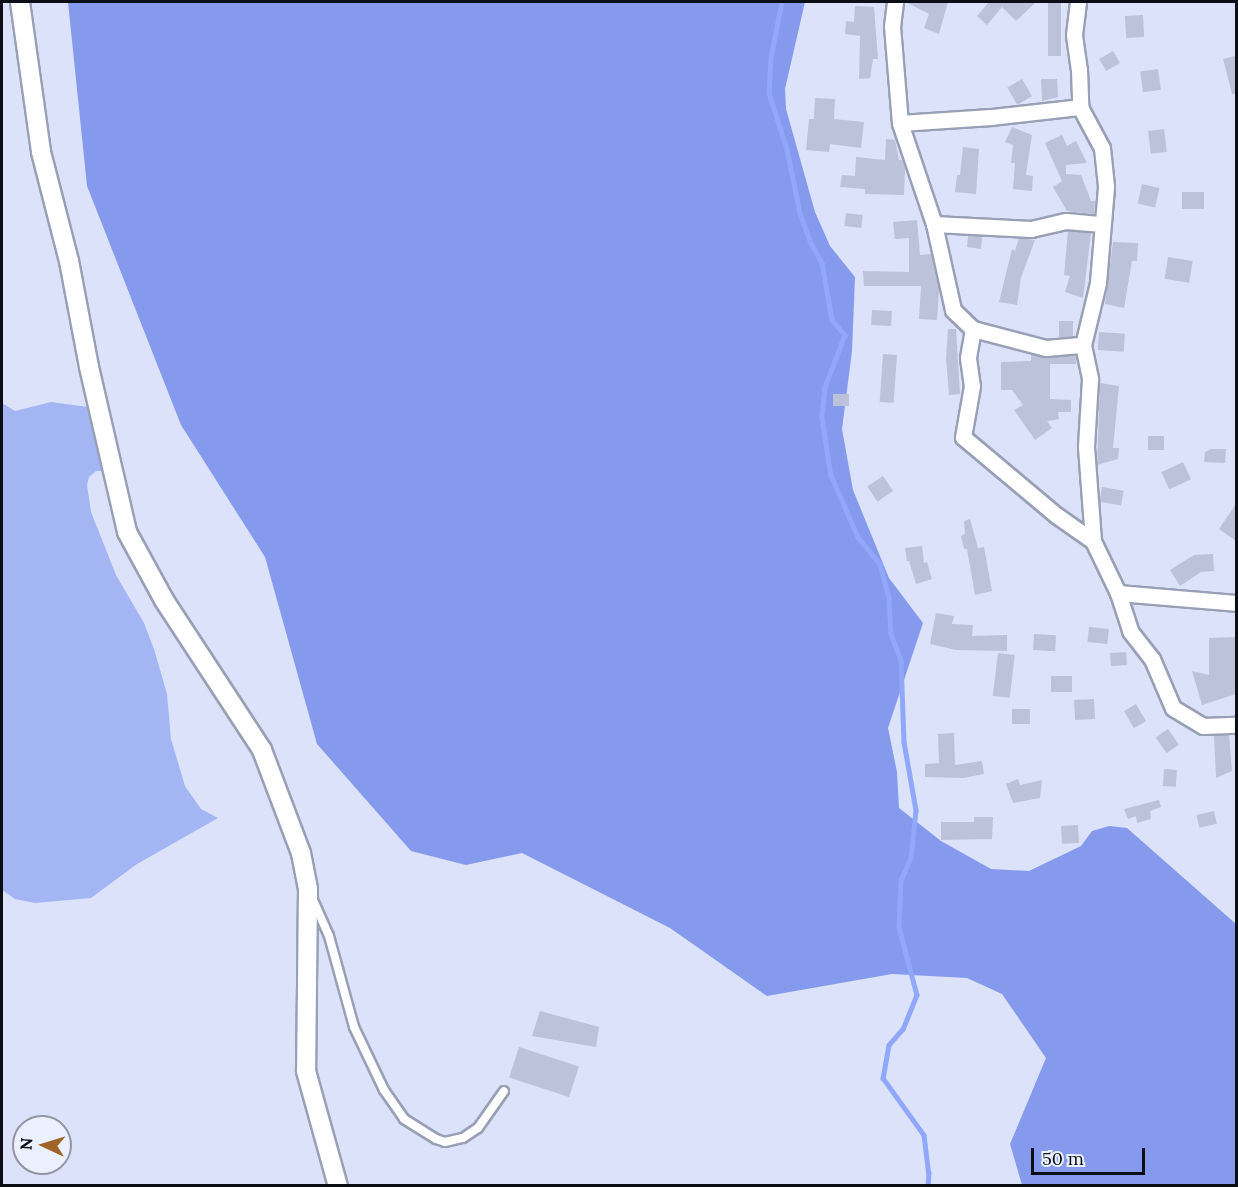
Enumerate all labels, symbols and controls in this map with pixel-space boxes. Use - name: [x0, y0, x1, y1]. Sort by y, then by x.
- north arrow: [12, 1115, 72, 1175]
- scale bar: [1034, 1136, 1148, 1174]
- text: N: [16, 1137, 36, 1151]
- text: 50 m: [1042, 1147, 1084, 1170]

